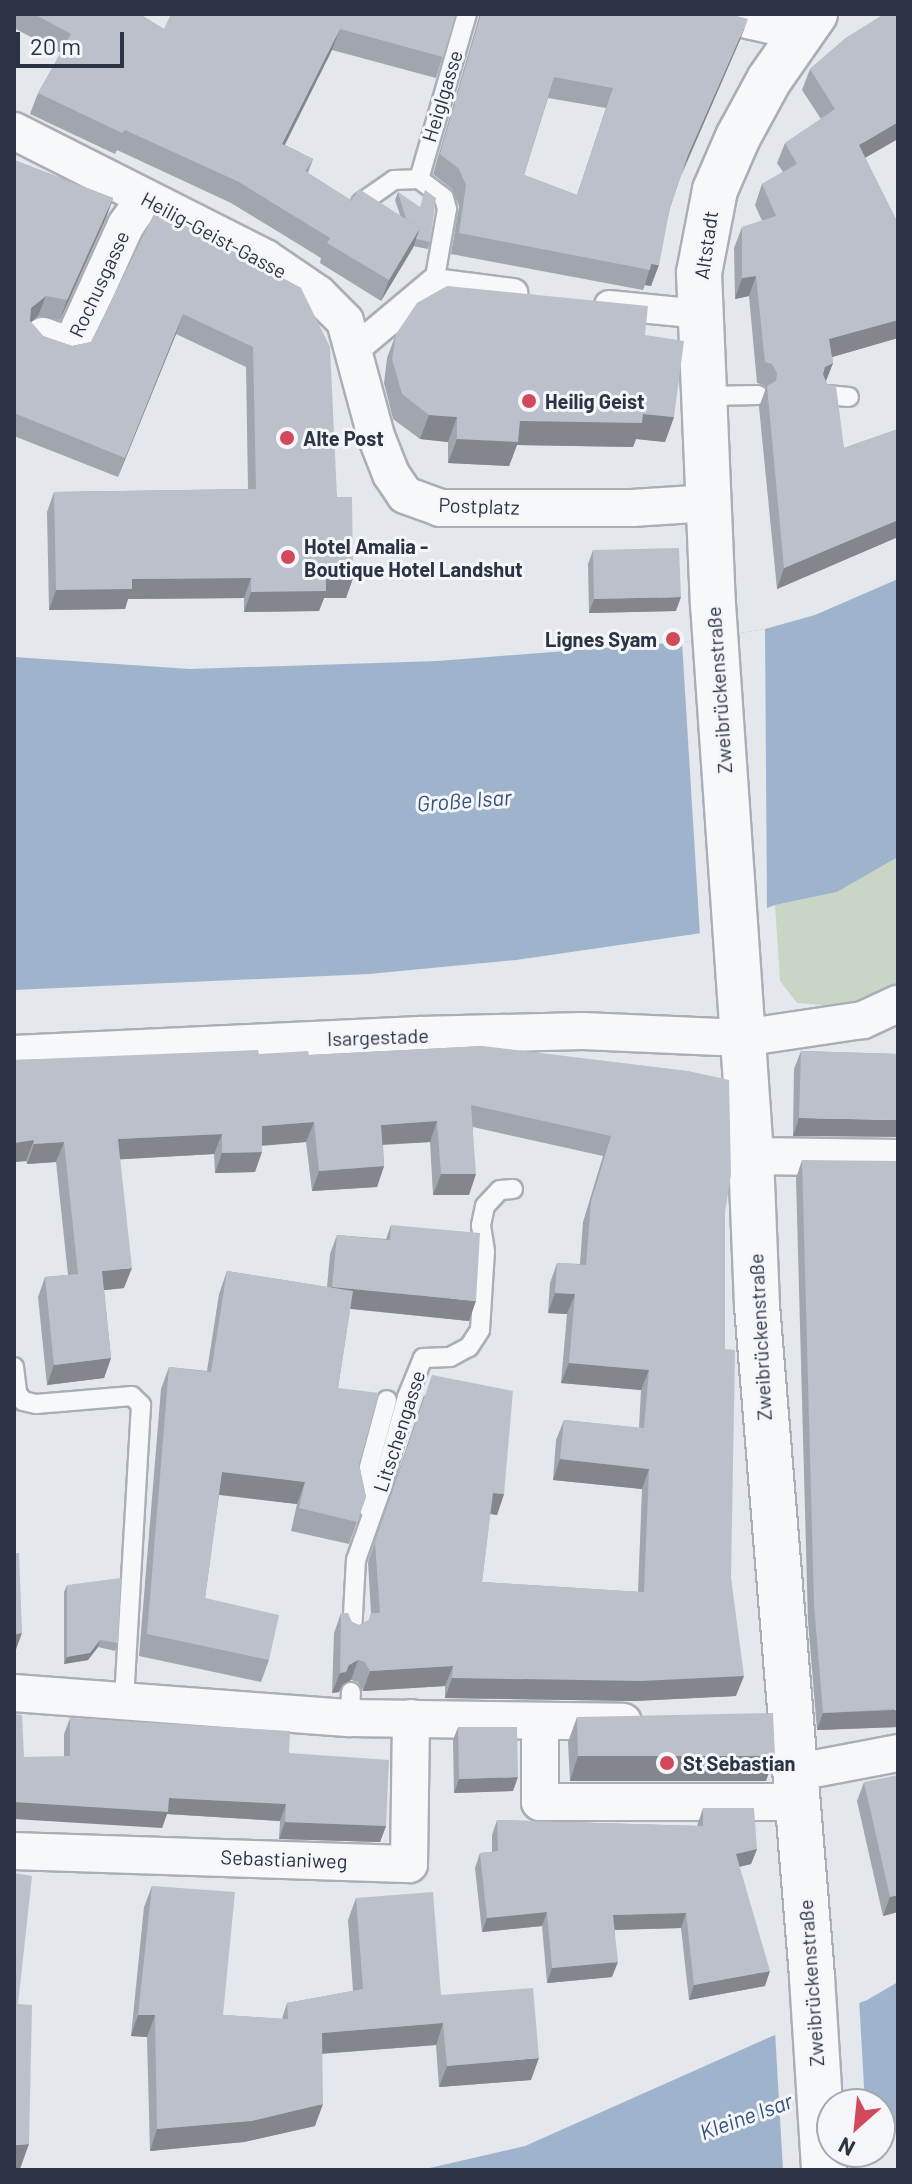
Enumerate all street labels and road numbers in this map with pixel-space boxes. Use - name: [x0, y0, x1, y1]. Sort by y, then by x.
- street label: Heiglgasse: [417, 47, 467, 145]
- street label: Heilig-Geist-Gasse: [137, 186, 291, 284]
- street label: Altstadt: [689, 209, 723, 281]
- street label: Rochusgasse: [64, 227, 134, 341]
- street label: Postplatz: [438, 493, 520, 519]
- street label: Zweibrückenstraße: [701, 606, 737, 774]
- street label: Isargestade: [327, 1023, 429, 1051]
- street label: Zweibrückenstraße: [744, 1253, 776, 1421]
- street label: Litschengasse: [368, 1367, 430, 1495]
- street label: Sebastianiweg: [220, 1845, 348, 1873]
- street label: Zweibrückenstraße: [793, 1899, 829, 2067]

